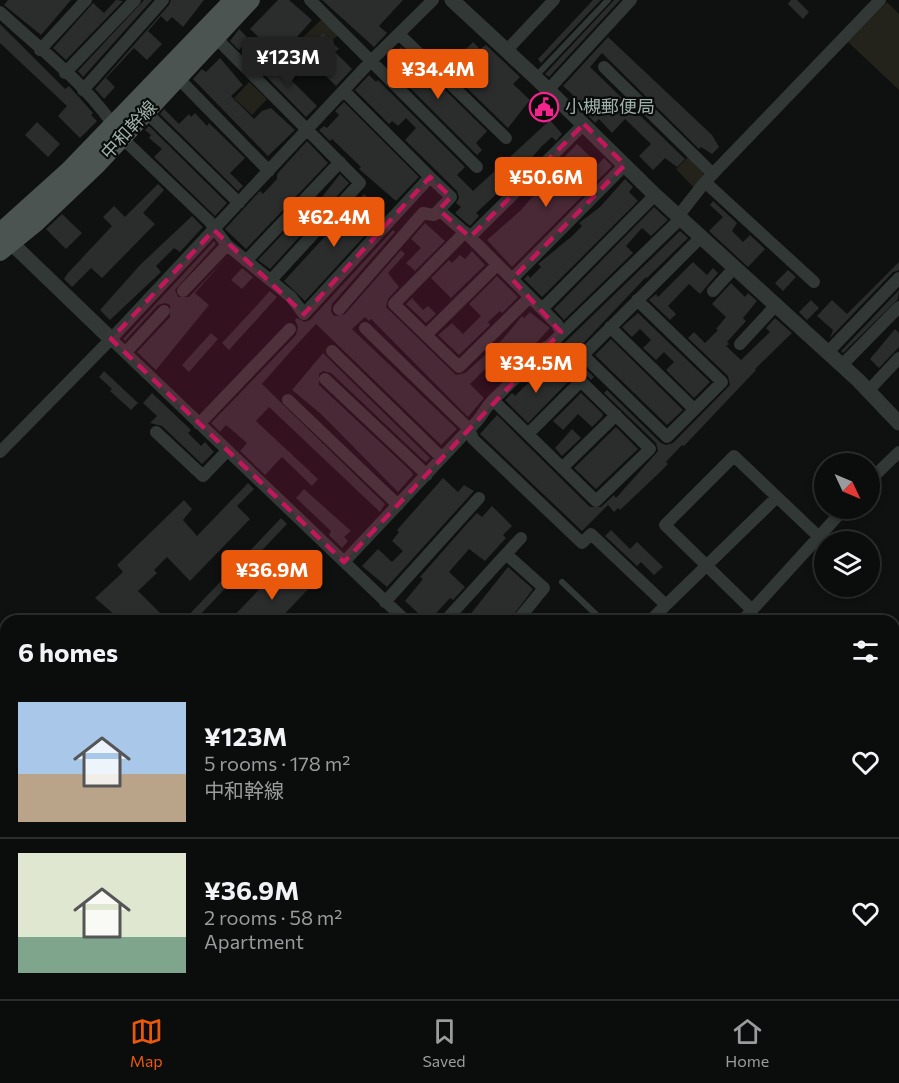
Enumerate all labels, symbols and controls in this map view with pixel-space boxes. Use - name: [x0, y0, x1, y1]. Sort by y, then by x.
- pin: ¥123M: [246, 37, 330, 88]
- text: ¥123M: [256, 44, 320, 68]
- pin: ¥34.4M: [389, 49, 487, 100]
- text: ¥34.4M: [401, 56, 475, 80]
- public building icon: 小槻郵便局: [528, 91, 560, 123]
- street label: 中和幹線: [96, 95, 161, 163]
- place label: 小槻郵便局: [565, 95, 655, 117]
- pin: ¥50.6M: [497, 157, 595, 208]
- text: ¥50.6M: [509, 164, 583, 188]
- pin: ¥62.4M: [285, 197, 383, 248]
- text: ¥62.4M: [297, 204, 371, 228]
- pin: ¥34.5M: [487, 343, 585, 394]
- text: ¥34.5M: [500, 350, 572, 374]
- north arrow: [814, 453, 880, 519]
- map controls: [814, 453, 880, 597]
- button: layers: [814, 531, 880, 597]
- pin: ¥36.9M: [223, 550, 321, 601]
- text: ¥36.9M: [235, 557, 309, 581]
- icon: filters: [849, 635, 882, 668]
- text: 6 homes: [18, 636, 118, 667]
- text: ¥123M: [204, 720, 287, 751]
- icon: home: [66, 726, 138, 798]
- icon: heart: [849, 746, 882, 779]
- text: 5 rooms · 178 m²: [204, 751, 350, 775]
- text: 中和幹線: [204, 778, 284, 802]
- text: ¥36.9M: [204, 874, 299, 905]
- icon: home: [66, 877, 138, 949]
- icon: heart: [849, 897, 882, 930]
- text: 2 rooms · 58 m²: [204, 905, 342, 929]
- text: Apartment: [204, 929, 304, 953]
- tab: Map: [130, 1015, 163, 1070]
- tab: Saved: [422, 1015, 466, 1070]
- tab: Home: [725, 1015, 769, 1070]

